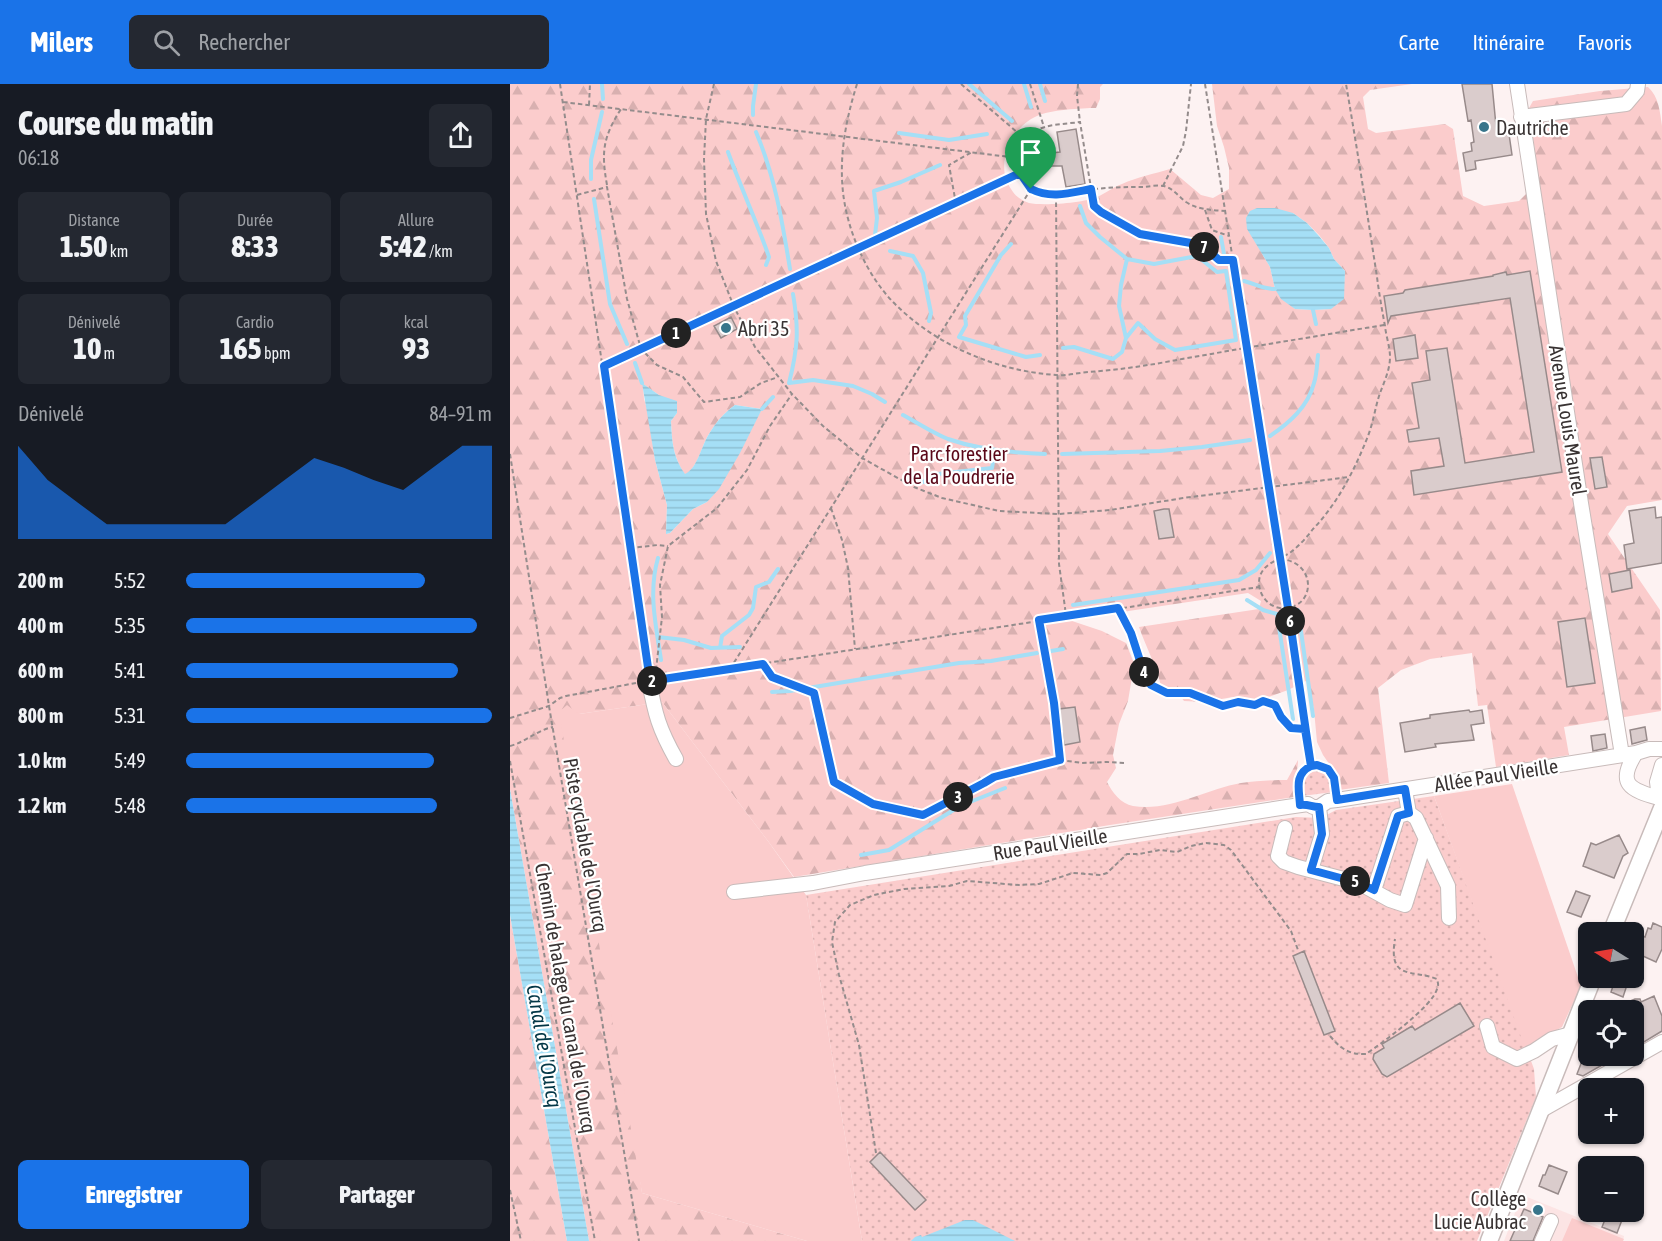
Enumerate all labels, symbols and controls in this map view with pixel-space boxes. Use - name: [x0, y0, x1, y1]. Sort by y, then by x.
- search box: [129, 15, 549, 69]
- text: Milers: [30, 26, 93, 58]
- icon: search: [150, 26, 183, 59]
- text: Rechercher: [198, 29, 290, 55]
- text: Carte: [1399, 30, 1439, 54]
- text: Itinéraire: [1472, 30, 1544, 54]
- text: Favoris: [1577, 30, 1632, 54]
- text: Course du matin: [18, 104, 214, 142]
- button: share: [429, 104, 492, 167]
- place label: Dautriche: [1496, 116, 1569, 139]
- marker: Dautriche: [1477, 120, 1491, 134]
- pin: [1005, 127, 1056, 189]
- icon: arrive: [1014, 136, 1047, 169]
- text: 06:18: [18, 146, 59, 169]
- text: Distance: [68, 211, 120, 229]
- text: Durée: [237, 211, 273, 229]
- text: Allure: [398, 211, 434, 229]
- text: 1.50: [60, 229, 107, 263]
- text: 8:33: [231, 229, 279, 263]
- text: 5:42: [379, 229, 427, 263]
- pin: 7: [1189, 232, 1219, 262]
- text: 7: [1200, 238, 1208, 256]
- text: km: [107, 242, 128, 260]
- text: /km: [427, 242, 453, 260]
- text: Dénivelé: [68, 313, 120, 331]
- text: Cardio: [236, 313, 274, 331]
- text: kcal: [404, 313, 428, 331]
- place label: Abri 35: [738, 317, 789, 340]
- pin: 1: [661, 318, 691, 348]
- marker: Abri 35: [719, 321, 733, 335]
- text: 1: [672, 324, 680, 342]
- text: 10: [73, 331, 101, 365]
- text: 165: [219, 331, 262, 365]
- text: 93: [402, 331, 430, 365]
- street label: Avenue Louis Maurel: [1545, 343, 1591, 498]
- text: m: [101, 344, 115, 362]
- text: bpm: [262, 344, 291, 362]
- text: Dénivelé: [18, 402, 84, 425]
- text: 84–91 m: [429, 402, 492, 425]
- park label: Parc forestier de la Poudrerie: [903, 442, 1015, 488]
- text: 200 m: [18, 569, 63, 592]
- text: 5:52: [114, 569, 146, 592]
- pin: 6: [1275, 606, 1305, 636]
- text: 6: [1286, 612, 1294, 630]
- text: 400 m: [18, 614, 63, 637]
- text: 5:35: [114, 614, 146, 637]
- pin: 4: [1129, 657, 1159, 687]
- text: 600 m: [18, 659, 63, 682]
- text: 5:41: [114, 659, 146, 682]
- text: 4: [1140, 663, 1148, 681]
- pin: 2: [637, 666, 667, 696]
- text: 2: [648, 672, 656, 690]
- text: 800 m: [18, 704, 63, 727]
- text: 5:31: [114, 704, 146, 727]
- text: 1.0 km: [18, 749, 66, 772]
- text: 5:49: [114, 749, 146, 772]
- street label: Allée Paul Vieille: [1432, 754, 1560, 796]
- street label: Piste cyclable de l'Ourcq: [559, 756, 613, 934]
- pin: 3: [943, 782, 973, 812]
- text: 3: [954, 788, 962, 806]
- text: 1.2 km: [18, 794, 66, 817]
- text: 5:48: [114, 794, 146, 817]
- street label: Rue Paul Vieille: [991, 824, 1109, 864]
- street label: Chemin de halage du canal de l'Ourcq: [531, 861, 601, 1135]
- pin: 5: [1340, 866, 1370, 896]
- text: 5: [1351, 872, 1359, 890]
- north arrow: [1578, 922, 1644, 988]
- map controls: [1578, 922, 1644, 1222]
- water label: Canal de l'Ourcq: [522, 983, 568, 1109]
- button: locate: [1578, 1000, 1644, 1066]
- button: +: [1578, 1078, 1644, 1144]
- button: −: [1578, 1156, 1644, 1222]
- button: Enregistrer: [18, 1160, 249, 1229]
- button: Partager: [261, 1160, 492, 1229]
- place label: Collège Lucie Aubrac: [1434, 1187, 1527, 1233]
- marker: Collège Lucie Aubrac: [1531, 1203, 1545, 1217]

